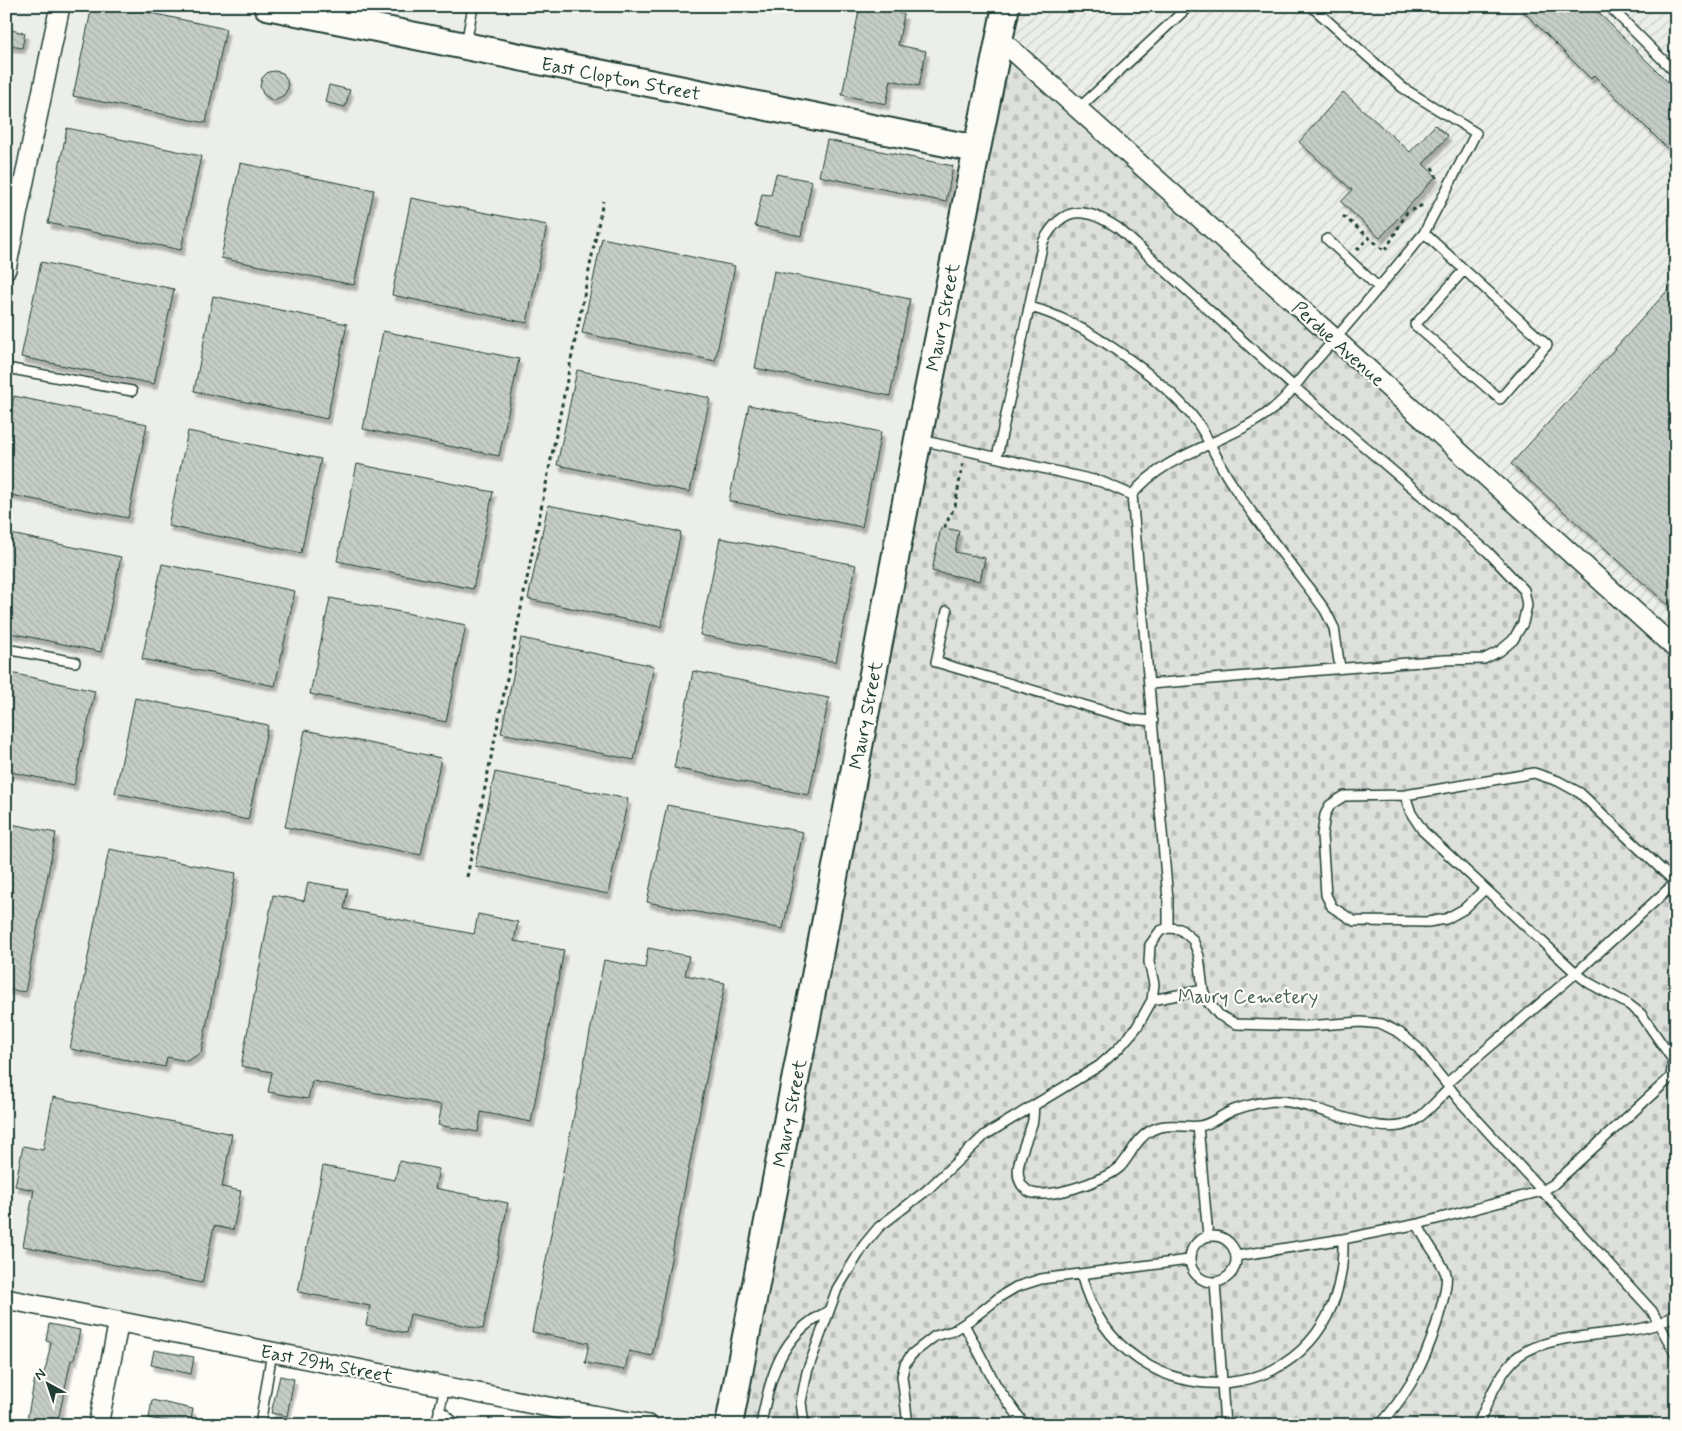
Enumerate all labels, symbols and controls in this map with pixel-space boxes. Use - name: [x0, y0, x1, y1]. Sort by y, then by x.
- street label: East Clopton Street: [539, 52, 702, 107]
- street label: Maury Street: [921, 261, 966, 374]
- street label: Perdue Avenue: [1286, 296, 1390, 392]
- street label: Maury Street: [844, 659, 889, 772]
- park label: Maury Cemetery: [1178, 985, 1318, 1010]
- street label: Maury Street: [768, 1057, 813, 1170]
- street label: East 29th Street: [258, 1339, 395, 1390]
- north arrow: [22, 1358, 72, 1408]
- text: N: [31, 1365, 50, 1385]

